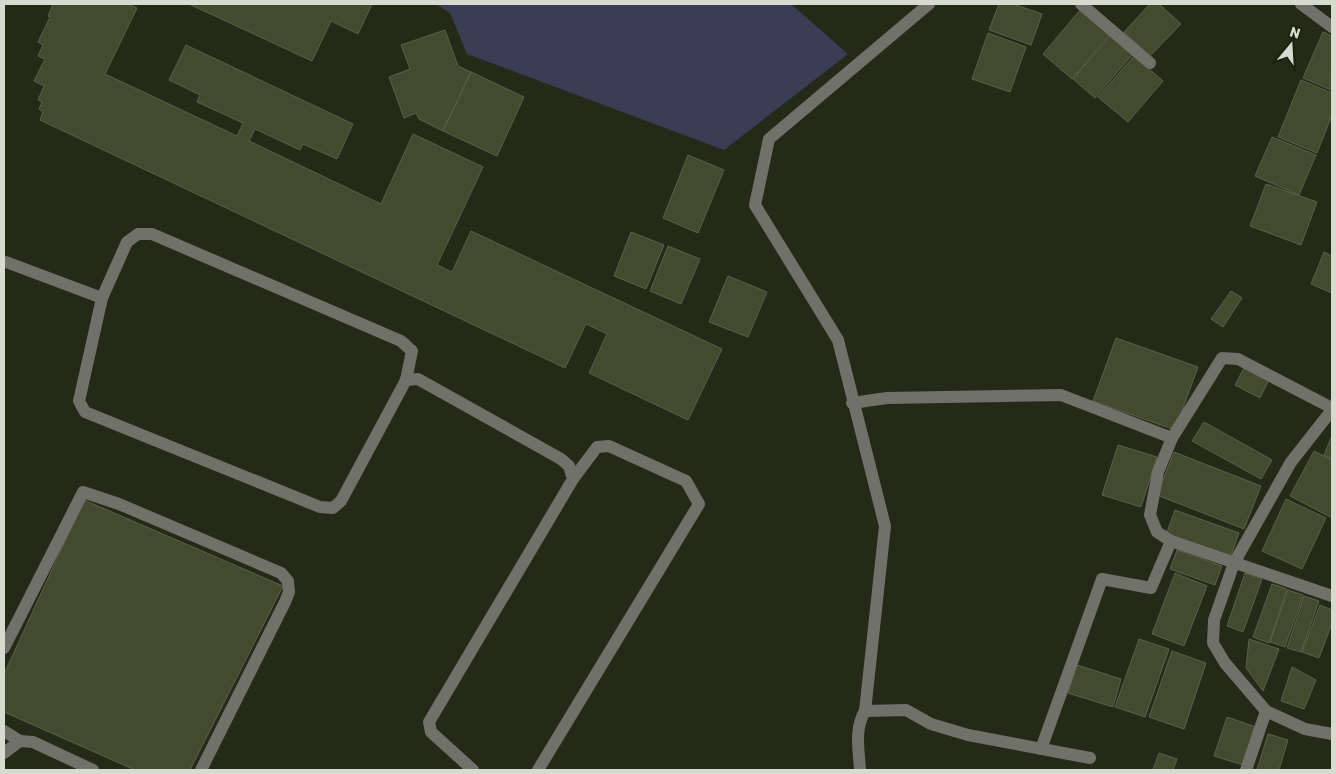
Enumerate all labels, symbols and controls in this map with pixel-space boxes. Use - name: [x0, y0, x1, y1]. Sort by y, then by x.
- north arrow: [1266, 20, 1316, 70]
- text: N: [1287, 23, 1302, 43]

